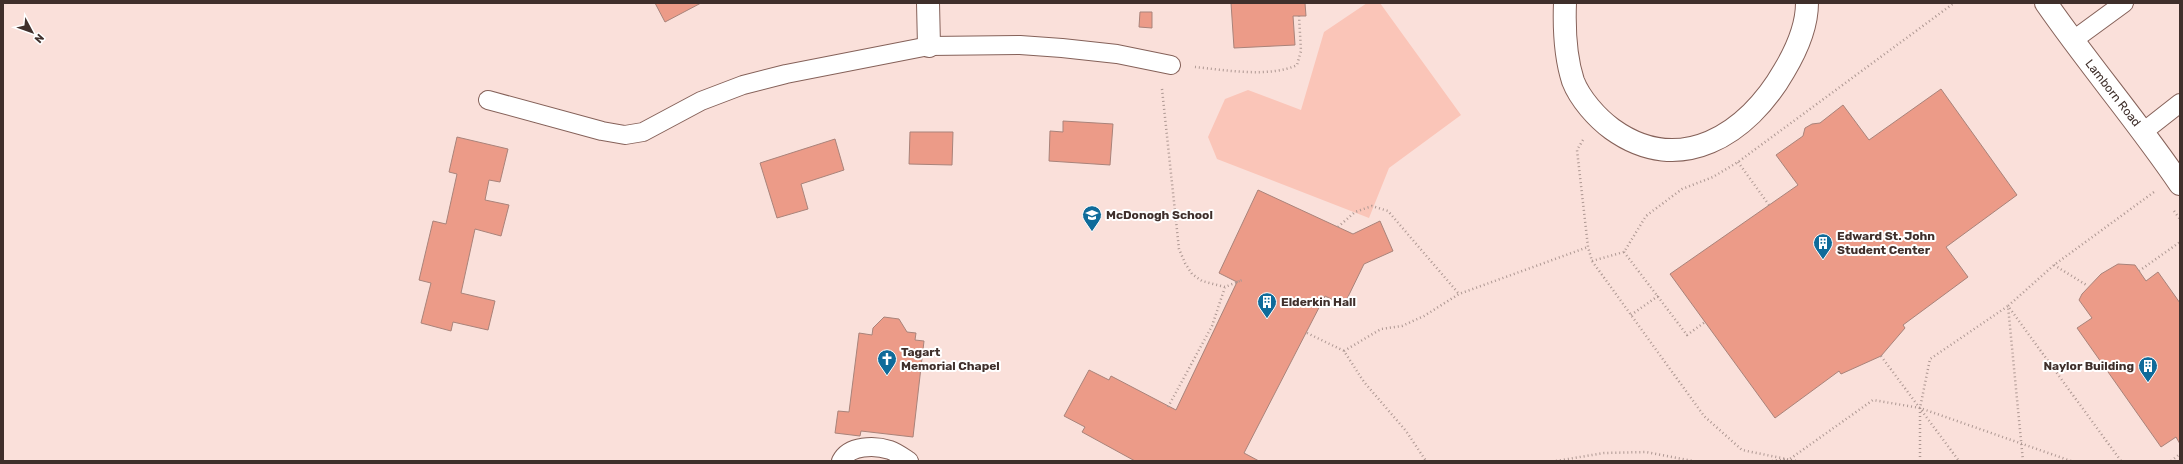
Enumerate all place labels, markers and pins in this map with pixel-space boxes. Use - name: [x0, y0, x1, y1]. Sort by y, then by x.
- school or university icon: McDonogh School: [1081, 204, 1103, 232]
- place label: McDonogh School: [1106, 208, 1213, 222]
- place label: Edward St. John Student Center: [1837, 229, 1935, 257]
- building icon: Edward St. John Student Center: [1812, 232, 1834, 260]
- building icon: Elderkin Hall: [1256, 291, 1278, 319]
- place label: Elderkin Hall: [1281, 295, 1356, 309]
- place label: Tagart Memorial Chapel: [901, 345, 1000, 373]
- church icon: Tagart Memorial Chapel: [876, 348, 898, 376]
- building icon: Naylor Building: [2137, 355, 2159, 383]
- place label: Naylor Building: [2043, 359, 2134, 373]

